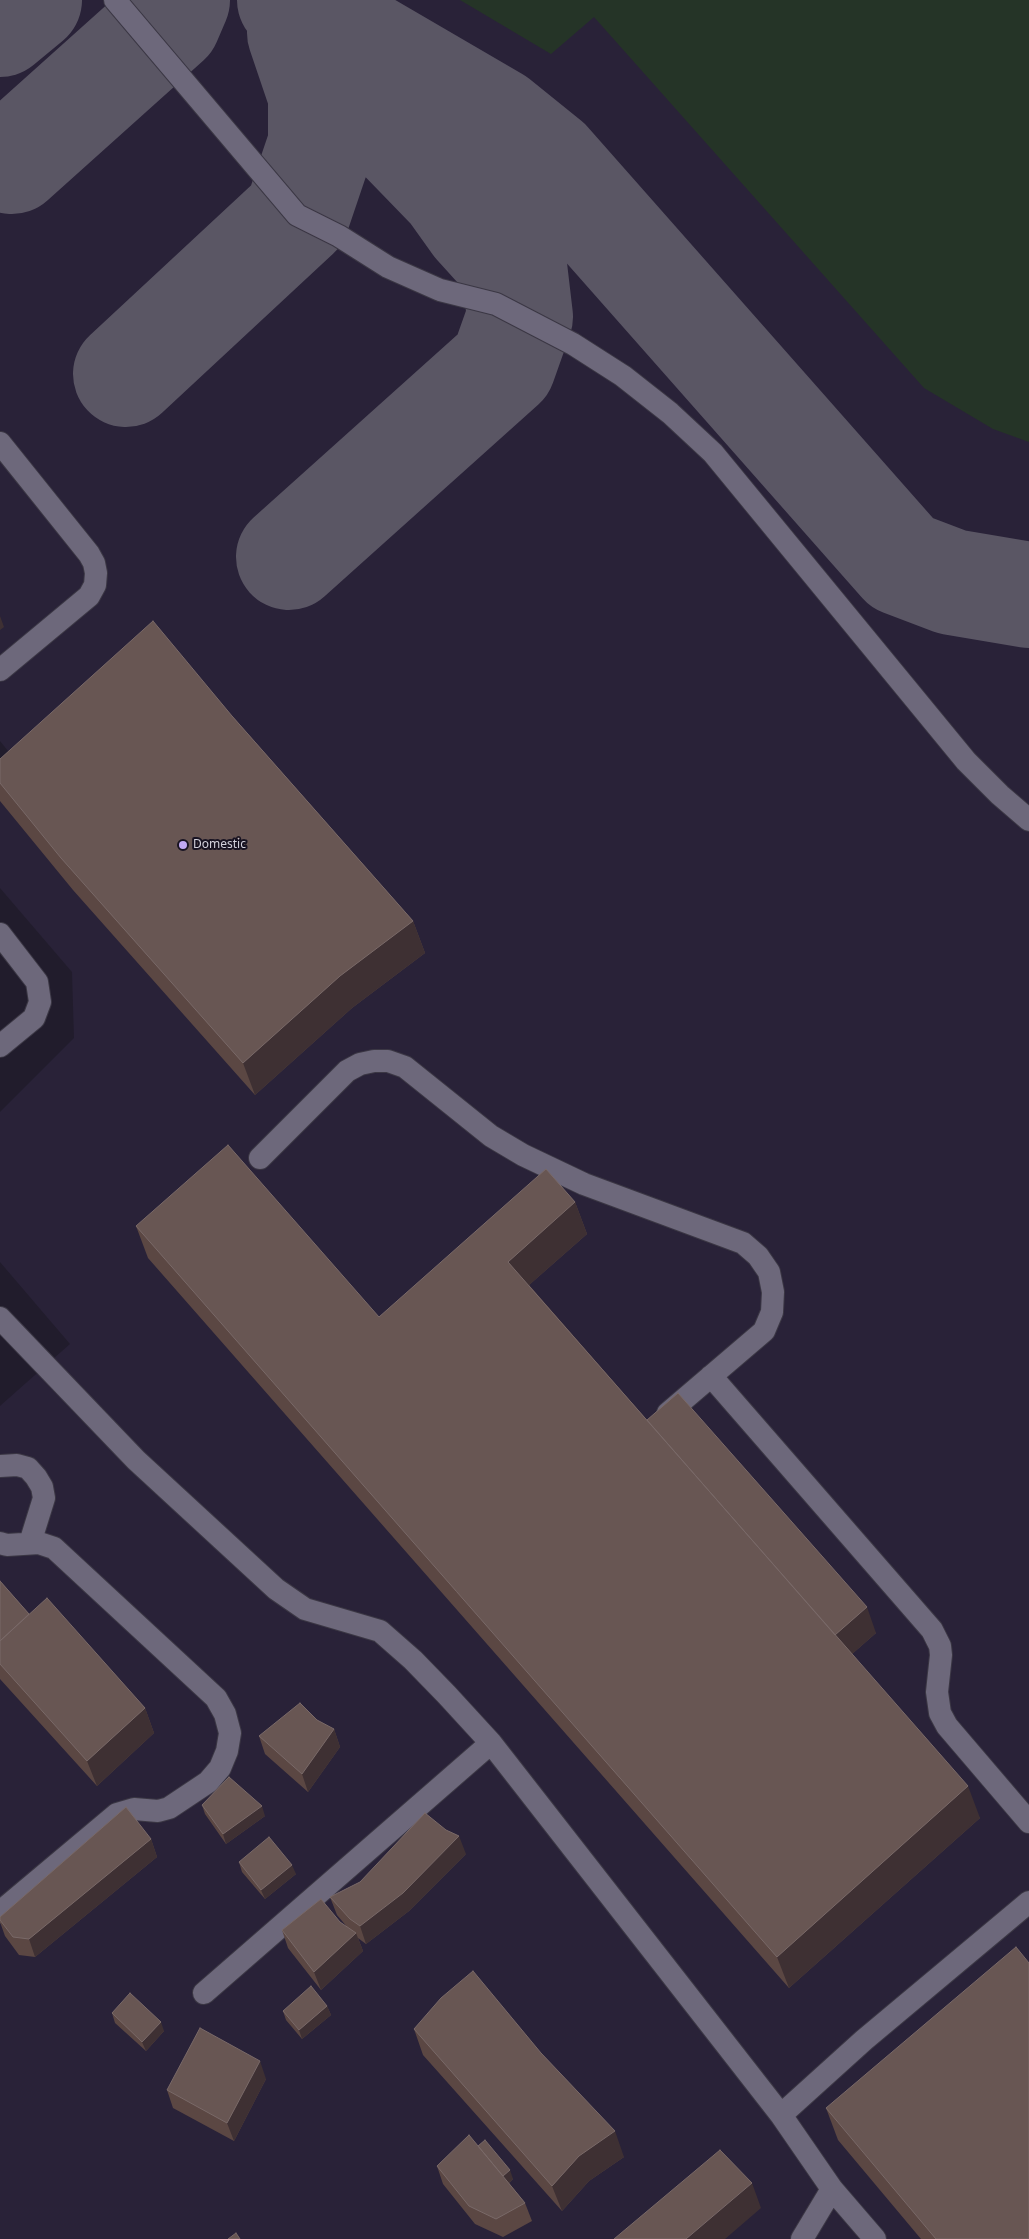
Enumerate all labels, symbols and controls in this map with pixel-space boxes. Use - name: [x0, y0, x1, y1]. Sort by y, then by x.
- place label: Domestic: [193, 838, 246, 852]
- marker: Domestic: [177, 839, 189, 851]

